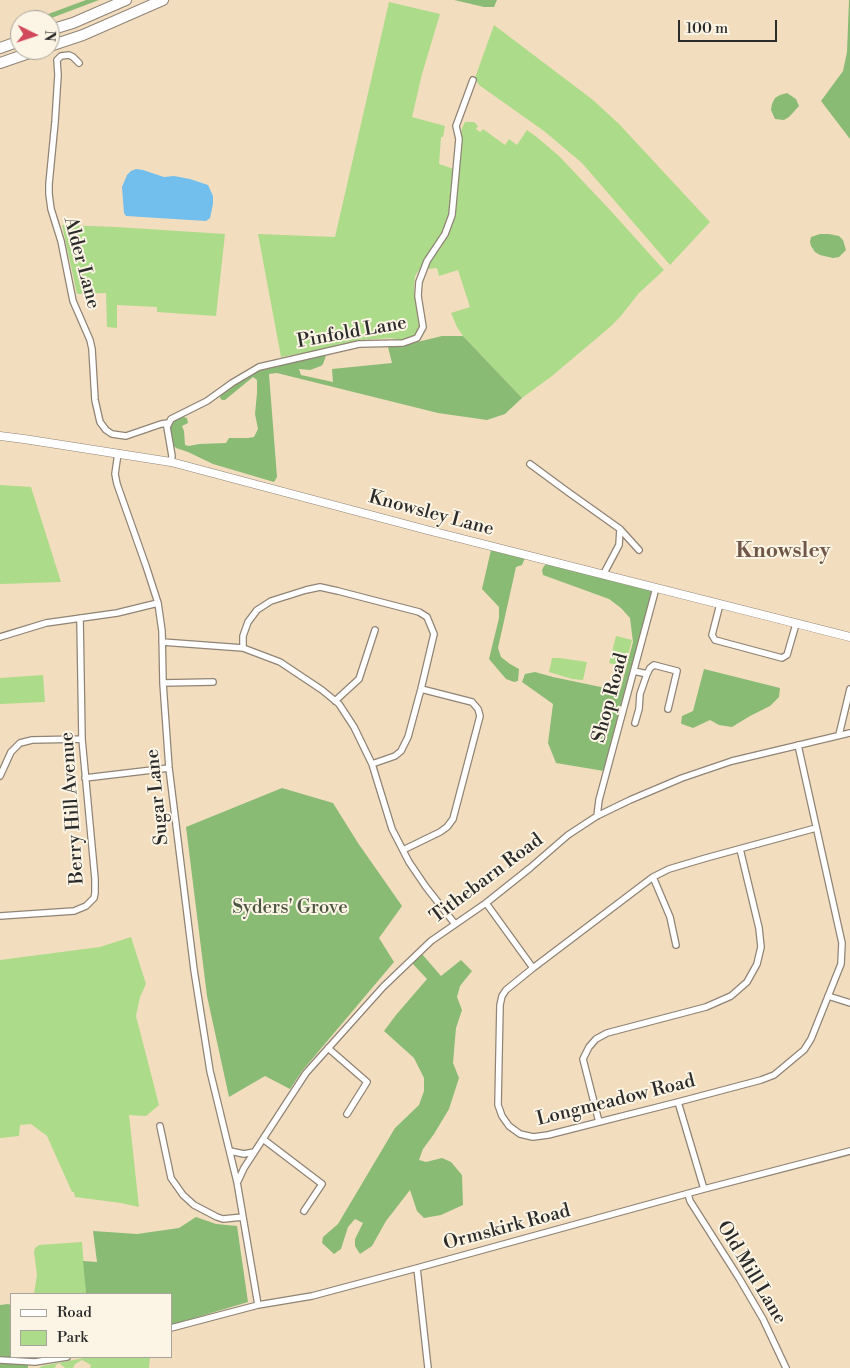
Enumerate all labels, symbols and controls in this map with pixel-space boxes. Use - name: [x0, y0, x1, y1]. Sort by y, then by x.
- north arrow: [10, 10, 60, 60]
- scale bar: [680, 10, 779, 42]
- text: 100 m: [686, 19, 728, 38]
- text: N: [40, 30, 58, 42]
- street label: Alder Lane: [58, 215, 104, 311]
- street label: Pinfold Lane: [295, 312, 409, 354]
- street label: Knowsley Lane: [366, 486, 496, 542]
- district label: Knowsley: [736, 539, 830, 565]
- street label: Shop Road: [588, 651, 634, 745]
- street label: Berry Hill Avenue: [56, 731, 90, 885]
- street label: Sugar Lane: [142, 748, 174, 846]
- street label: Tithebarn Road: [426, 829, 548, 929]
- park label: Syders' Grove: [232, 897, 348, 919]
- street label: Longmeadow Road: [534, 1070, 698, 1132]
- street label: Ormskirk Road: [441, 1200, 573, 1256]
- street label: Old Mill Lane: [711, 1217, 791, 1329]
- legend: [10, 1293, 172, 1358]
- text: Road: [57, 1303, 92, 1322]
- text: Park: [57, 1328, 88, 1347]

